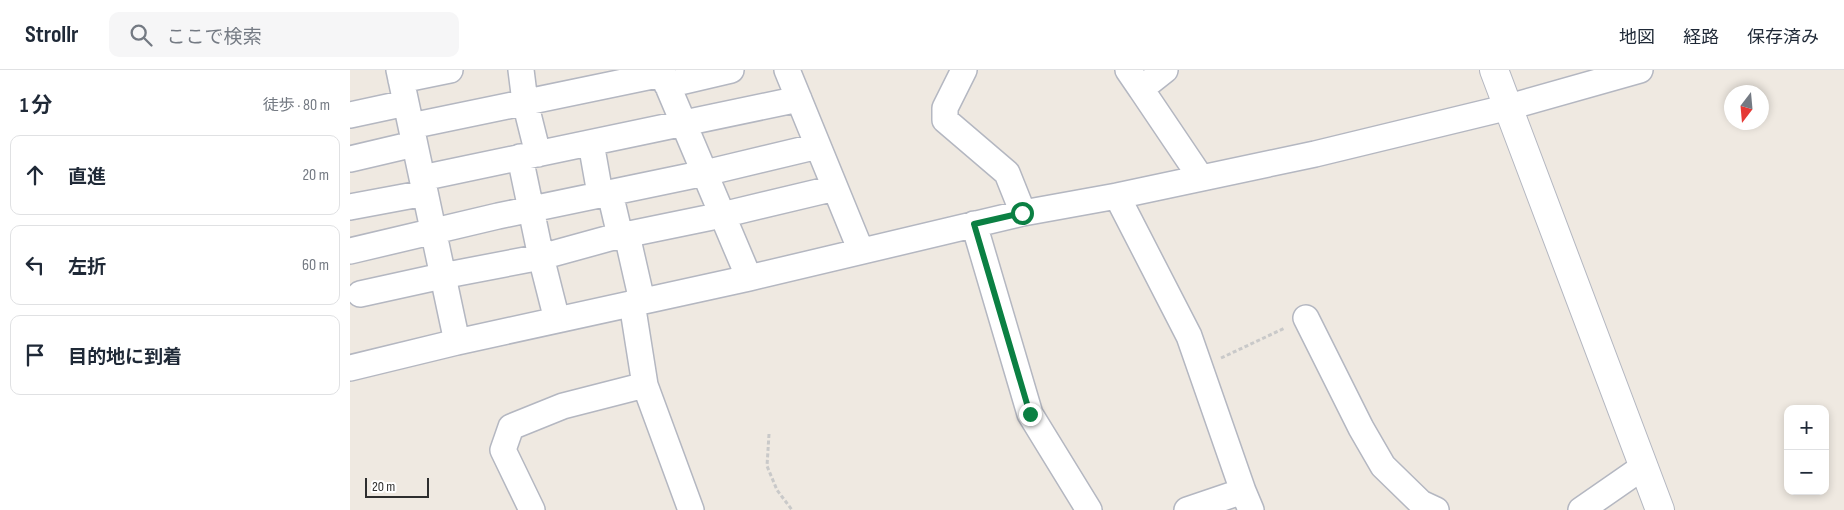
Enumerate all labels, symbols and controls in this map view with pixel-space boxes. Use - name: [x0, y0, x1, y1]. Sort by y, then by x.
- search box: [109, 12, 459, 57]
- text: Strollr: [25, 20, 79, 49]
- icon: search: [127, 21, 155, 49]
- text: ここで検索: [167, 26, 262, 49]
- text: 地図: [1619, 27, 1655, 48]
- text: 経路: [1683, 27, 1719, 48]
- text: 保存済み: [1747, 27, 1819, 48]
- north arrow: [1724, 85, 1769, 130]
- text: 1 分: [20, 93, 53, 118]
- text: 徒歩 · 80 m: [263, 96, 330, 115]
- icon: ahead: [21, 161, 49, 189]
- text: 直進: [68, 166, 106, 189]
- text: 20 m: [302, 166, 329, 185]
- route start: [1011, 202, 1034, 225]
- icon: left: [21, 251, 49, 279]
- text: 左折: [68, 256, 106, 279]
- text: 60 m: [302, 256, 329, 275]
- icon: arrive: [21, 341, 49, 369]
- text: 目的地に到着: [68, 346, 182, 369]
- route end: [1019, 403, 1042, 426]
- map controls: [1784, 405, 1829, 495]
- button: +: [1784, 405, 1829, 450]
- button: −: [1784, 450, 1829, 495]
- scale bar: [365, 475, 429, 498]
- text: 20 m: [372, 478, 395, 495]

